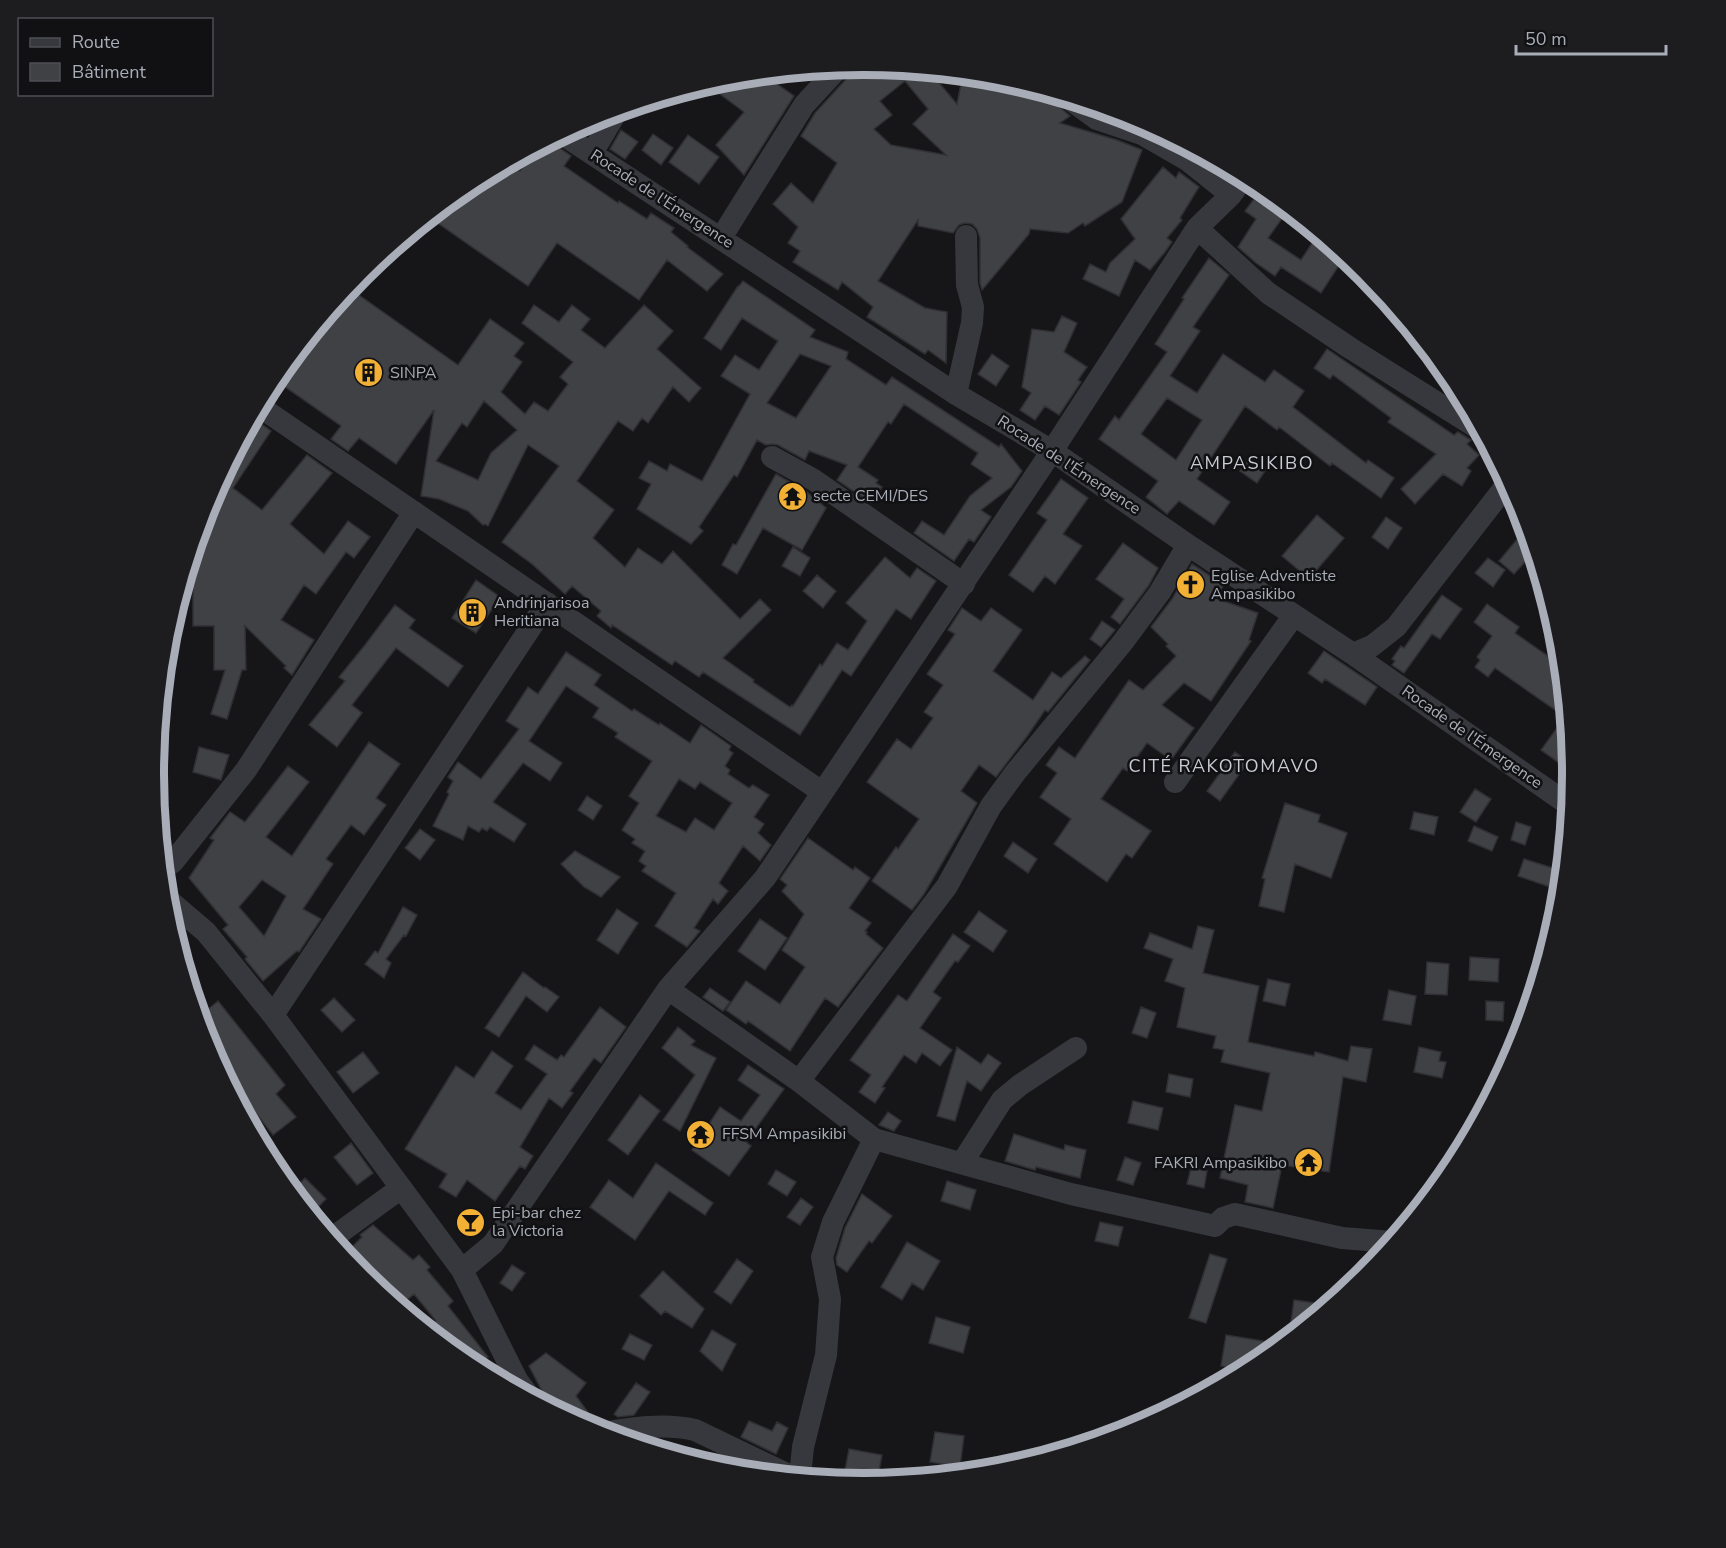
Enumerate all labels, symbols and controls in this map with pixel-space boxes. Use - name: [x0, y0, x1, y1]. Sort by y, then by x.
- legend: [18, 18, 213, 96]
- scale bar: [1516, 18, 1666, 56]
- text: 50 m: [1525, 27, 1567, 51]
- text: Route: [72, 30, 120, 54]
- text: Bâtiment: [72, 60, 146, 84]
- street label: Rocade de l'Émergence: [586, 144, 738, 254]
- building icon: SINPA: [353, 357, 385, 389]
- place label: SINPA: [390, 362, 437, 384]
- street label: Rocade de l'Émergence: [993, 410, 1145, 520]
- district label: AMPASIKIBO: [1190, 451, 1314, 475]
- temple icon: secte CEMI/DES: [776, 480, 808, 512]
- place label: secte CEMI/DES: [813, 485, 928, 507]
- place label: Eglise Adventiste Ampasikibo: [1211, 565, 1336, 605]
- church icon: Eglise Adventiste Ampasikibo: [1174, 569, 1206, 601]
- place label: Andrinjarisoa Heritiana: [494, 592, 589, 632]
- building icon: Andrinjarisoa Heritiana: [457, 596, 489, 628]
- street label: Rocade de l'Émergence: [1397, 680, 1547, 794]
- district label: CITÉ RAKOTOMAVO: [1128, 754, 1320, 778]
- temple icon: FFSM Ampasikibi: [685, 1118, 717, 1150]
- place label: FFSM Ampasikibi: [722, 1123, 846, 1145]
- temple icon: FAKRI Ampasikibo: [1292, 1147, 1324, 1179]
- place label: FAKRI Ampasikibo: [1154, 1152, 1287, 1174]
- place label: Epi-bar chez la Victoria: [492, 1202, 581, 1242]
- bar icon: Epi-bar chez la Victoria: [455, 1206, 487, 1238]

